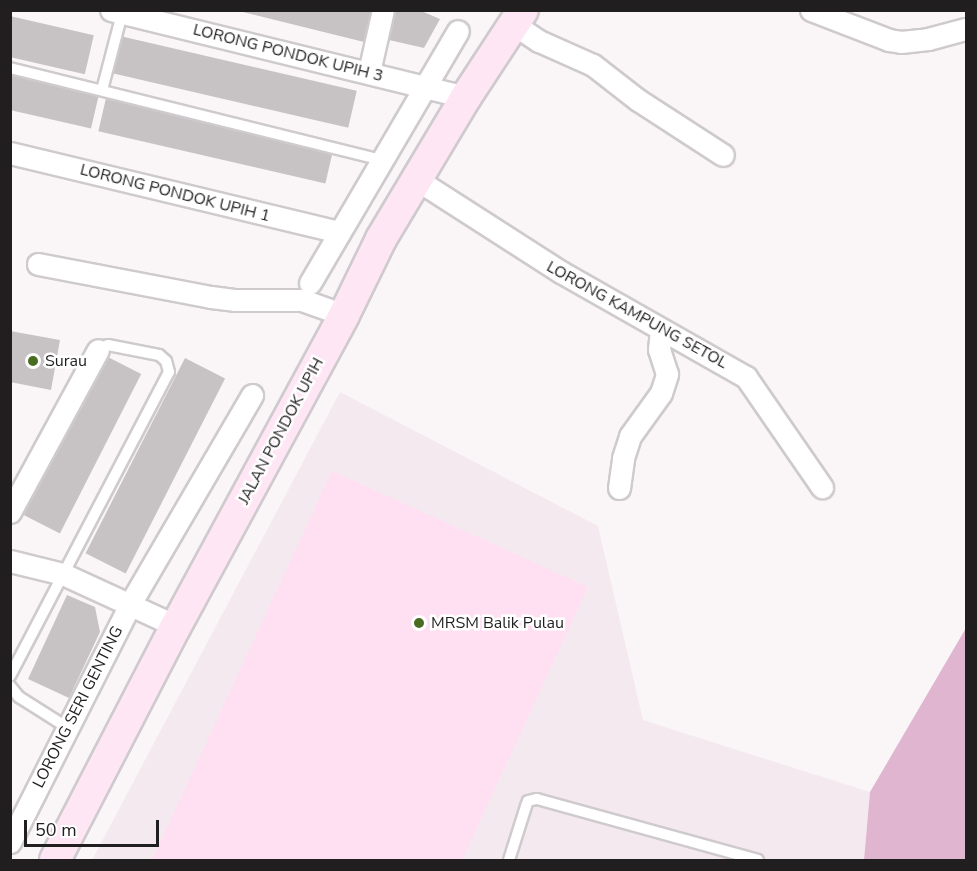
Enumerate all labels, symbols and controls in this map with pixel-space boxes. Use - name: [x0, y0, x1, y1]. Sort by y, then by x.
- street label: LORONG PONDOK UPIH 3: [191, 20, 385, 86]
- street label: LORONG PONDOK UPIH 1: [78, 160, 272, 226]
- street label: LORONG KAMPUNG SETOL: [543, 257, 731, 373]
- place label: Surau: [45, 351, 87, 371]
- marker: Surau: [26, 354, 40, 368]
- street label: JALAN PONDOK UPIH: [234, 354, 328, 508]
- place label: MRSM Balik Pulau: [431, 613, 564, 633]
- marker: MRSM Balik Pulau: [412, 616, 426, 630]
- street label: LORONG SERI GENTING: [29, 623, 127, 791]
- scale bar: [27, 808, 162, 846]
- text: 50 m: [35, 818, 77, 842]

